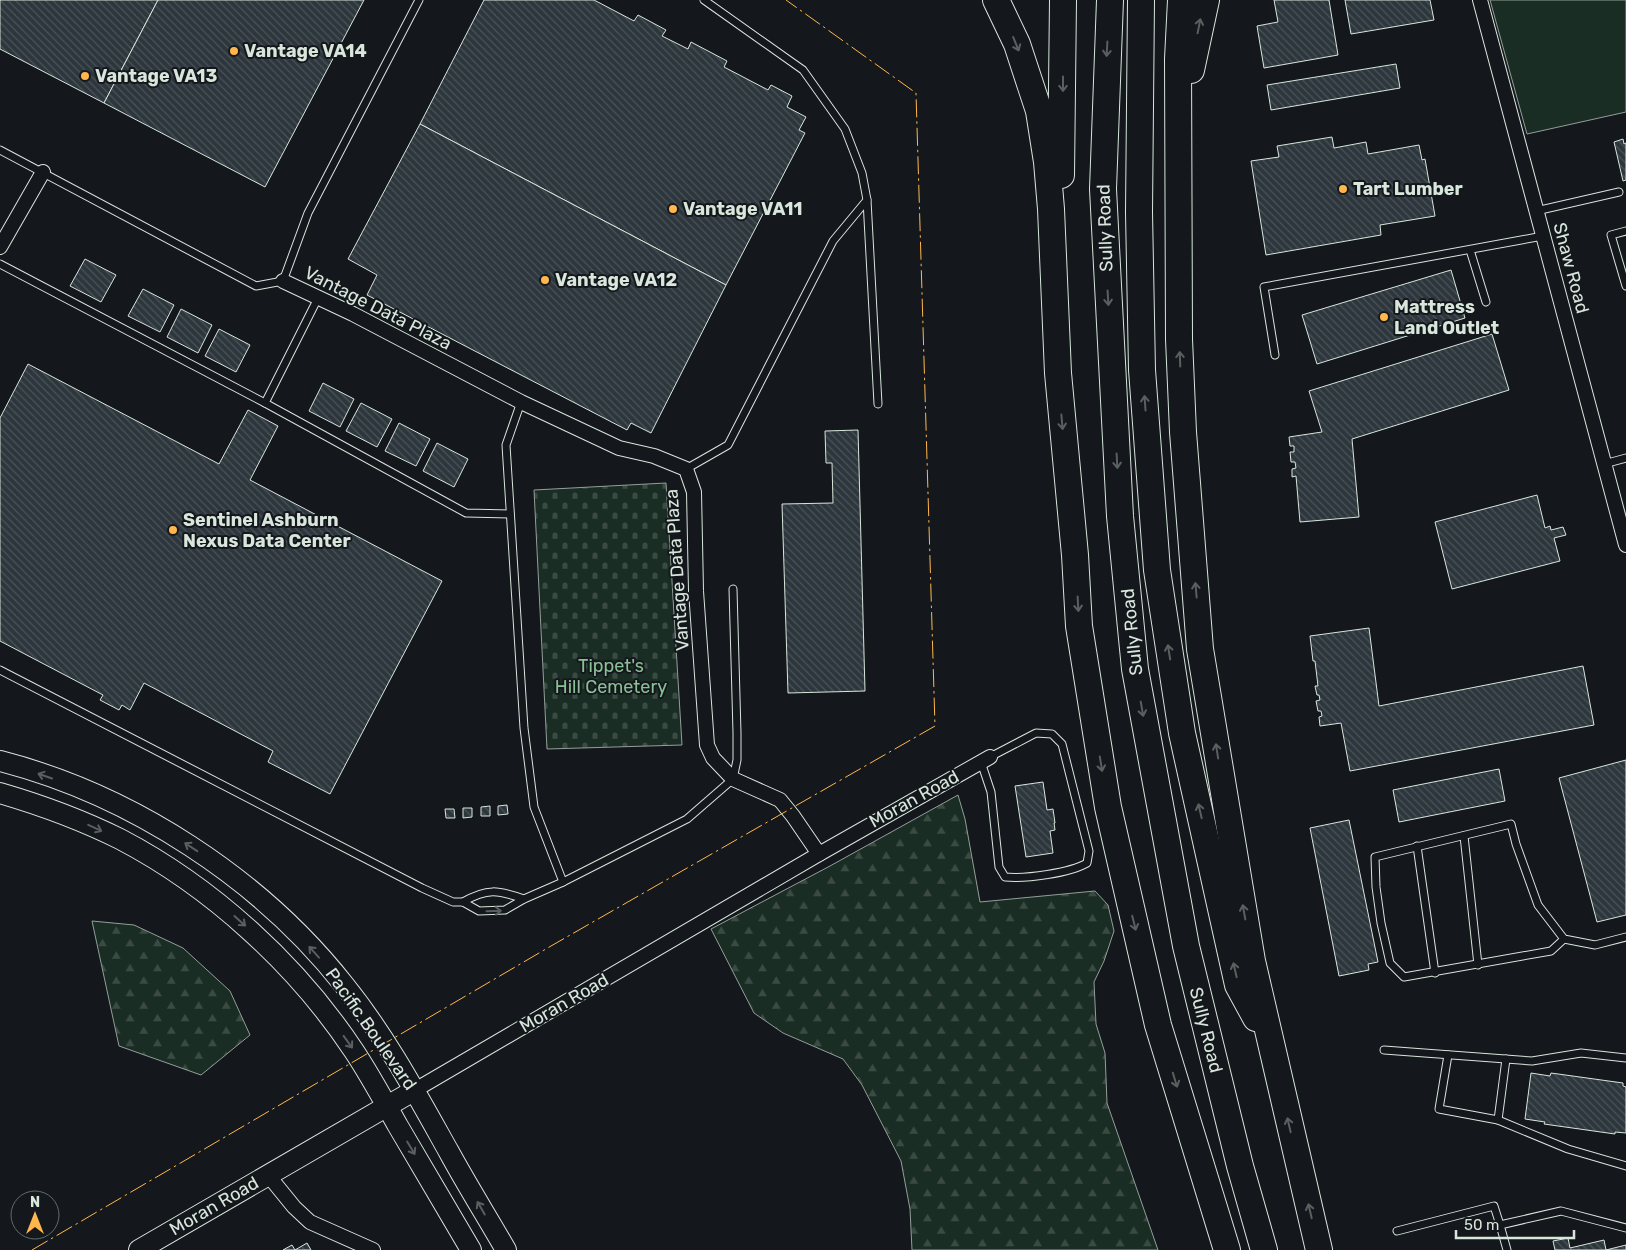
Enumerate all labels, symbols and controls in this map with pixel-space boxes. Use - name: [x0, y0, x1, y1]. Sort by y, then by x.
- one-way arrow: [1195, 18, 1205, 34]
- one-way arrow: [1012, 36, 1022, 51]
- place label: Vantage VA14: [244, 40, 367, 62]
- one-way arrow: [1103, 40, 1112, 56]
- marker: Vantage VA14: [228, 45, 240, 57]
- place label: Vantage VA13: [95, 65, 218, 87]
- marker: Vantage VA13: [79, 70, 91, 82]
- one-way arrow: [1058, 75, 1068, 91]
- place label: Tart Lumber: [1353, 178, 1463, 200]
- marker: Tart Lumber: [1337, 183, 1349, 195]
- street label: Sully Road: [1092, 184, 1118, 272]
- place label: Vantage VA11: [683, 198, 803, 220]
- marker: Vantage VA11: [667, 203, 679, 215]
- street label: Shaw Road: [1548, 220, 1594, 316]
- street label: Vantage Data Plaza: [301, 261, 455, 355]
- place label: Vantage VA12: [555, 269, 677, 291]
- marker: Vantage VA12: [539, 274, 551, 286]
- one-way arrow: [1103, 290, 1112, 306]
- place label: Mattress Land Outlet: [1394, 296, 1499, 339]
- marker: Mattress Land Outlet: [1378, 311, 1390, 323]
- one-way arrow: [1175, 351, 1185, 367]
- one-way arrow: [1140, 395, 1149, 411]
- one-way arrow: [1057, 413, 1067, 429]
- one-way arrow: [1112, 452, 1121, 468]
- street label: Vantage Data Plaza: [660, 488, 694, 652]
- place label: Sentinel Ashburn Nexus Data Center: [183, 509, 351, 552]
- marker: Sentinel Ashburn Nexus Data Center: [167, 524, 179, 536]
- one-way arrow: [1191, 583, 1200, 599]
- street label: Sully Road: [1116, 587, 1148, 677]
- one-way arrow: [1073, 595, 1082, 611]
- one-way arrow: [1164, 644, 1174, 660]
- park label: Tippet's Hill Cemetery: [555, 655, 667, 698]
- one-way arrow: [1138, 701, 1148, 717]
- one-way arrow: [1212, 744, 1222, 760]
- one-way arrow: [1097, 756, 1107, 772]
- street label: Moran Road: [865, 765, 963, 833]
- one-way arrow: [37, 770, 53, 780]
- one-way arrow: [1195, 804, 1204, 820]
- one-way arrow: [87, 823, 102, 833]
- one-way arrow: [184, 842, 198, 852]
- one-way arrow: [1238, 904, 1248, 920]
- one-way arrow: [485, 906, 501, 915]
- one-way arrow: [233, 915, 246, 927]
- one-way arrow: [1130, 915, 1139, 931]
- one-way arrow: [308, 945, 320, 958]
- one-way arrow: [1230, 962, 1239, 978]
- street label: Pacific Boulevard: [321, 964, 421, 1094]
- street label: Moran Road: [516, 969, 612, 1037]
- street label: Sully Road: [1185, 985, 1227, 1075]
- one-way arrow: [343, 1035, 353, 1049]
- one-way arrow: [1171, 1072, 1181, 1088]
- one-way arrow: [1284, 1118, 1293, 1134]
- one-way arrow: [406, 1140, 416, 1154]
- street label: Moran Road: [166, 1172, 262, 1240]
- north arrow: [10, 1190, 60, 1240]
- text: N: [30, 1194, 40, 1211]
- one-way arrow: [476, 1201, 486, 1215]
- one-way arrow: [1305, 1204, 1314, 1220]
- scale bar: [1456, 1208, 1574, 1240]
- text: 50 m: [1464, 1216, 1499, 1234]

